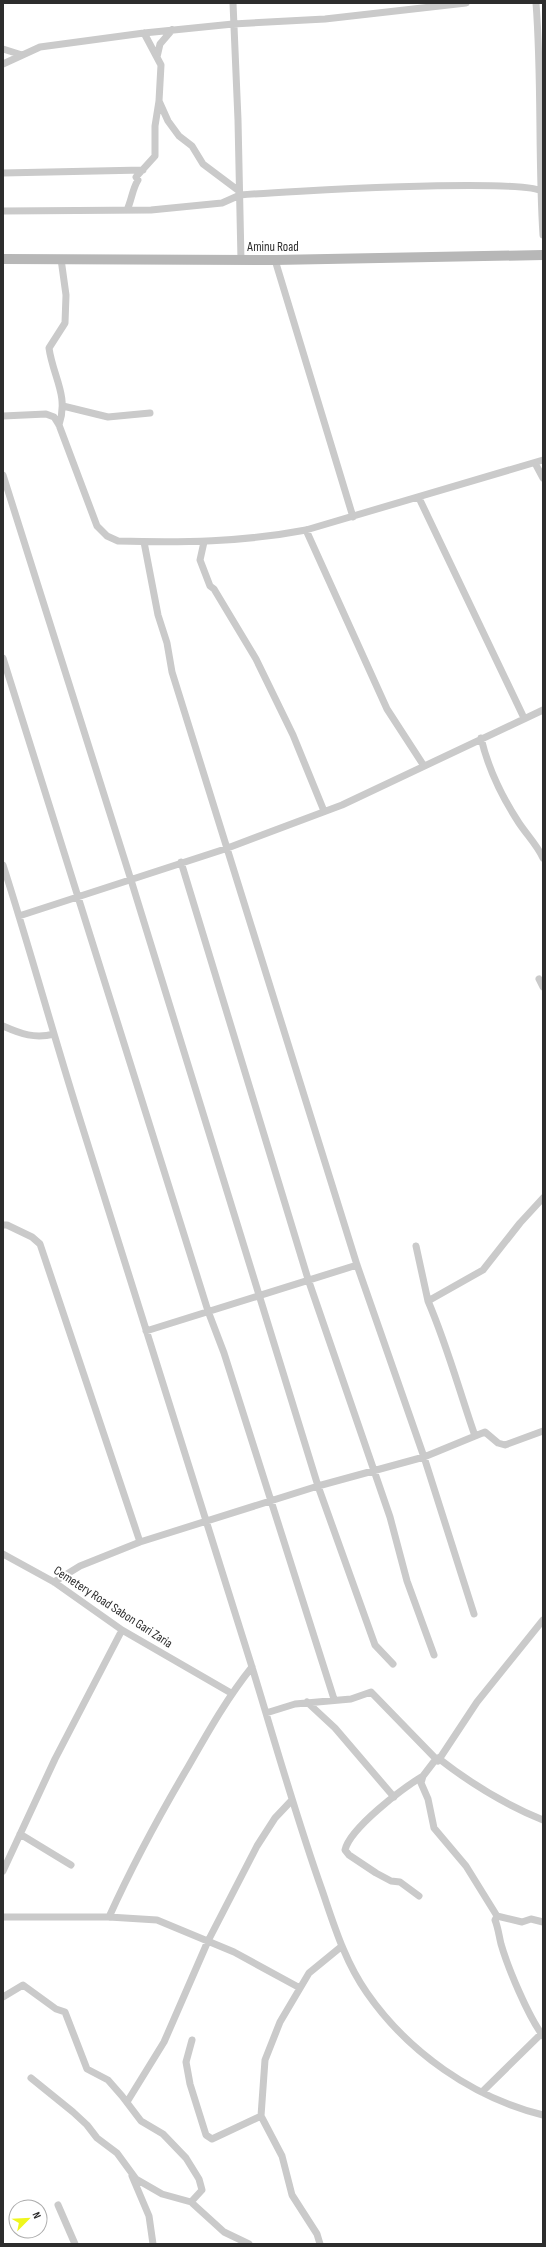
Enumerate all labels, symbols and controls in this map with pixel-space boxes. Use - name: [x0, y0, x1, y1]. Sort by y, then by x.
- street label: Aminu Road: [246, 239, 299, 255]
- street label: Cemetery Road Sabon Gari Zaria: [50, 1563, 176, 1651]
- north arrow: [8, 2199, 48, 2239]
- text: N: [30, 2210, 44, 2221]

